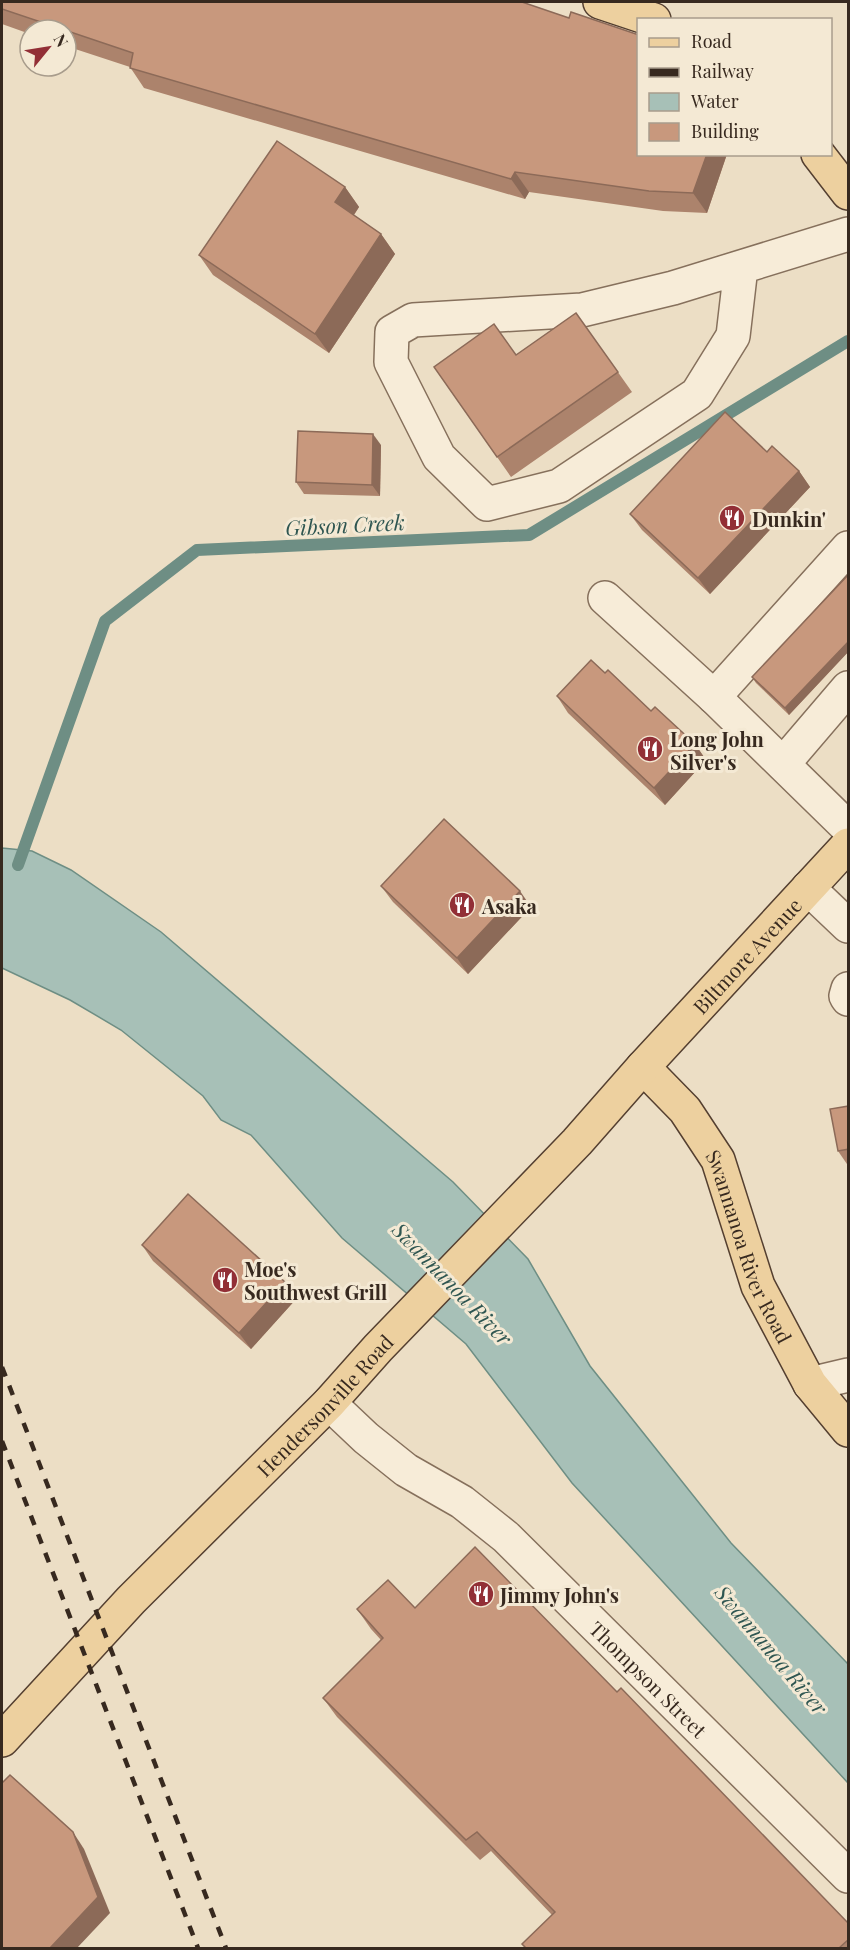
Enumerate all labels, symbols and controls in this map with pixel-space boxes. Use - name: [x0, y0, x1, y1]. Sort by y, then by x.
- north arrow: [18, 18, 78, 78]
- legend: [637, 18, 832, 156]
- text: Road: [691, 29, 732, 53]
- text: N: [49, 30, 74, 51]
- text: Railway: [691, 59, 754, 83]
- text: Water: [690, 89, 739, 113]
- text: Building: [691, 119, 759, 143]
- restaurant icon: Dunkin': [717, 503, 747, 533]
- place label: Dunkin': [752, 505, 826, 532]
- water label: Gibson Creek: [285, 507, 406, 541]
- place label: Long John Silver's: [670, 725, 765, 775]
- restaurant icon: Long John Silver's: [635, 734, 665, 764]
- restaurant icon: Asaka: [447, 890, 477, 920]
- street label: Biltmore Avenue: [686, 891, 807, 1019]
- place label: Asaka: [481, 892, 538, 919]
- street label: Swannanoa River Road: [701, 1144, 799, 1348]
- water label: Swannanoa River: [386, 1215, 520, 1351]
- place label: Moe's Southwest Grill: [244, 1255, 387, 1305]
- restaurant icon: Moe's Southwest Grill: [210, 1265, 240, 1295]
- street label: Hendersonville Road: [250, 1328, 398, 1482]
- water label: Swannanoa River: [709, 1578, 835, 1720]
- restaurant icon: Jimmy John's: [466, 1579, 496, 1609]
- place label: Jimmy John's: [499, 1581, 619, 1608]
- street label: Thompson Street: [584, 1614, 714, 1743]

